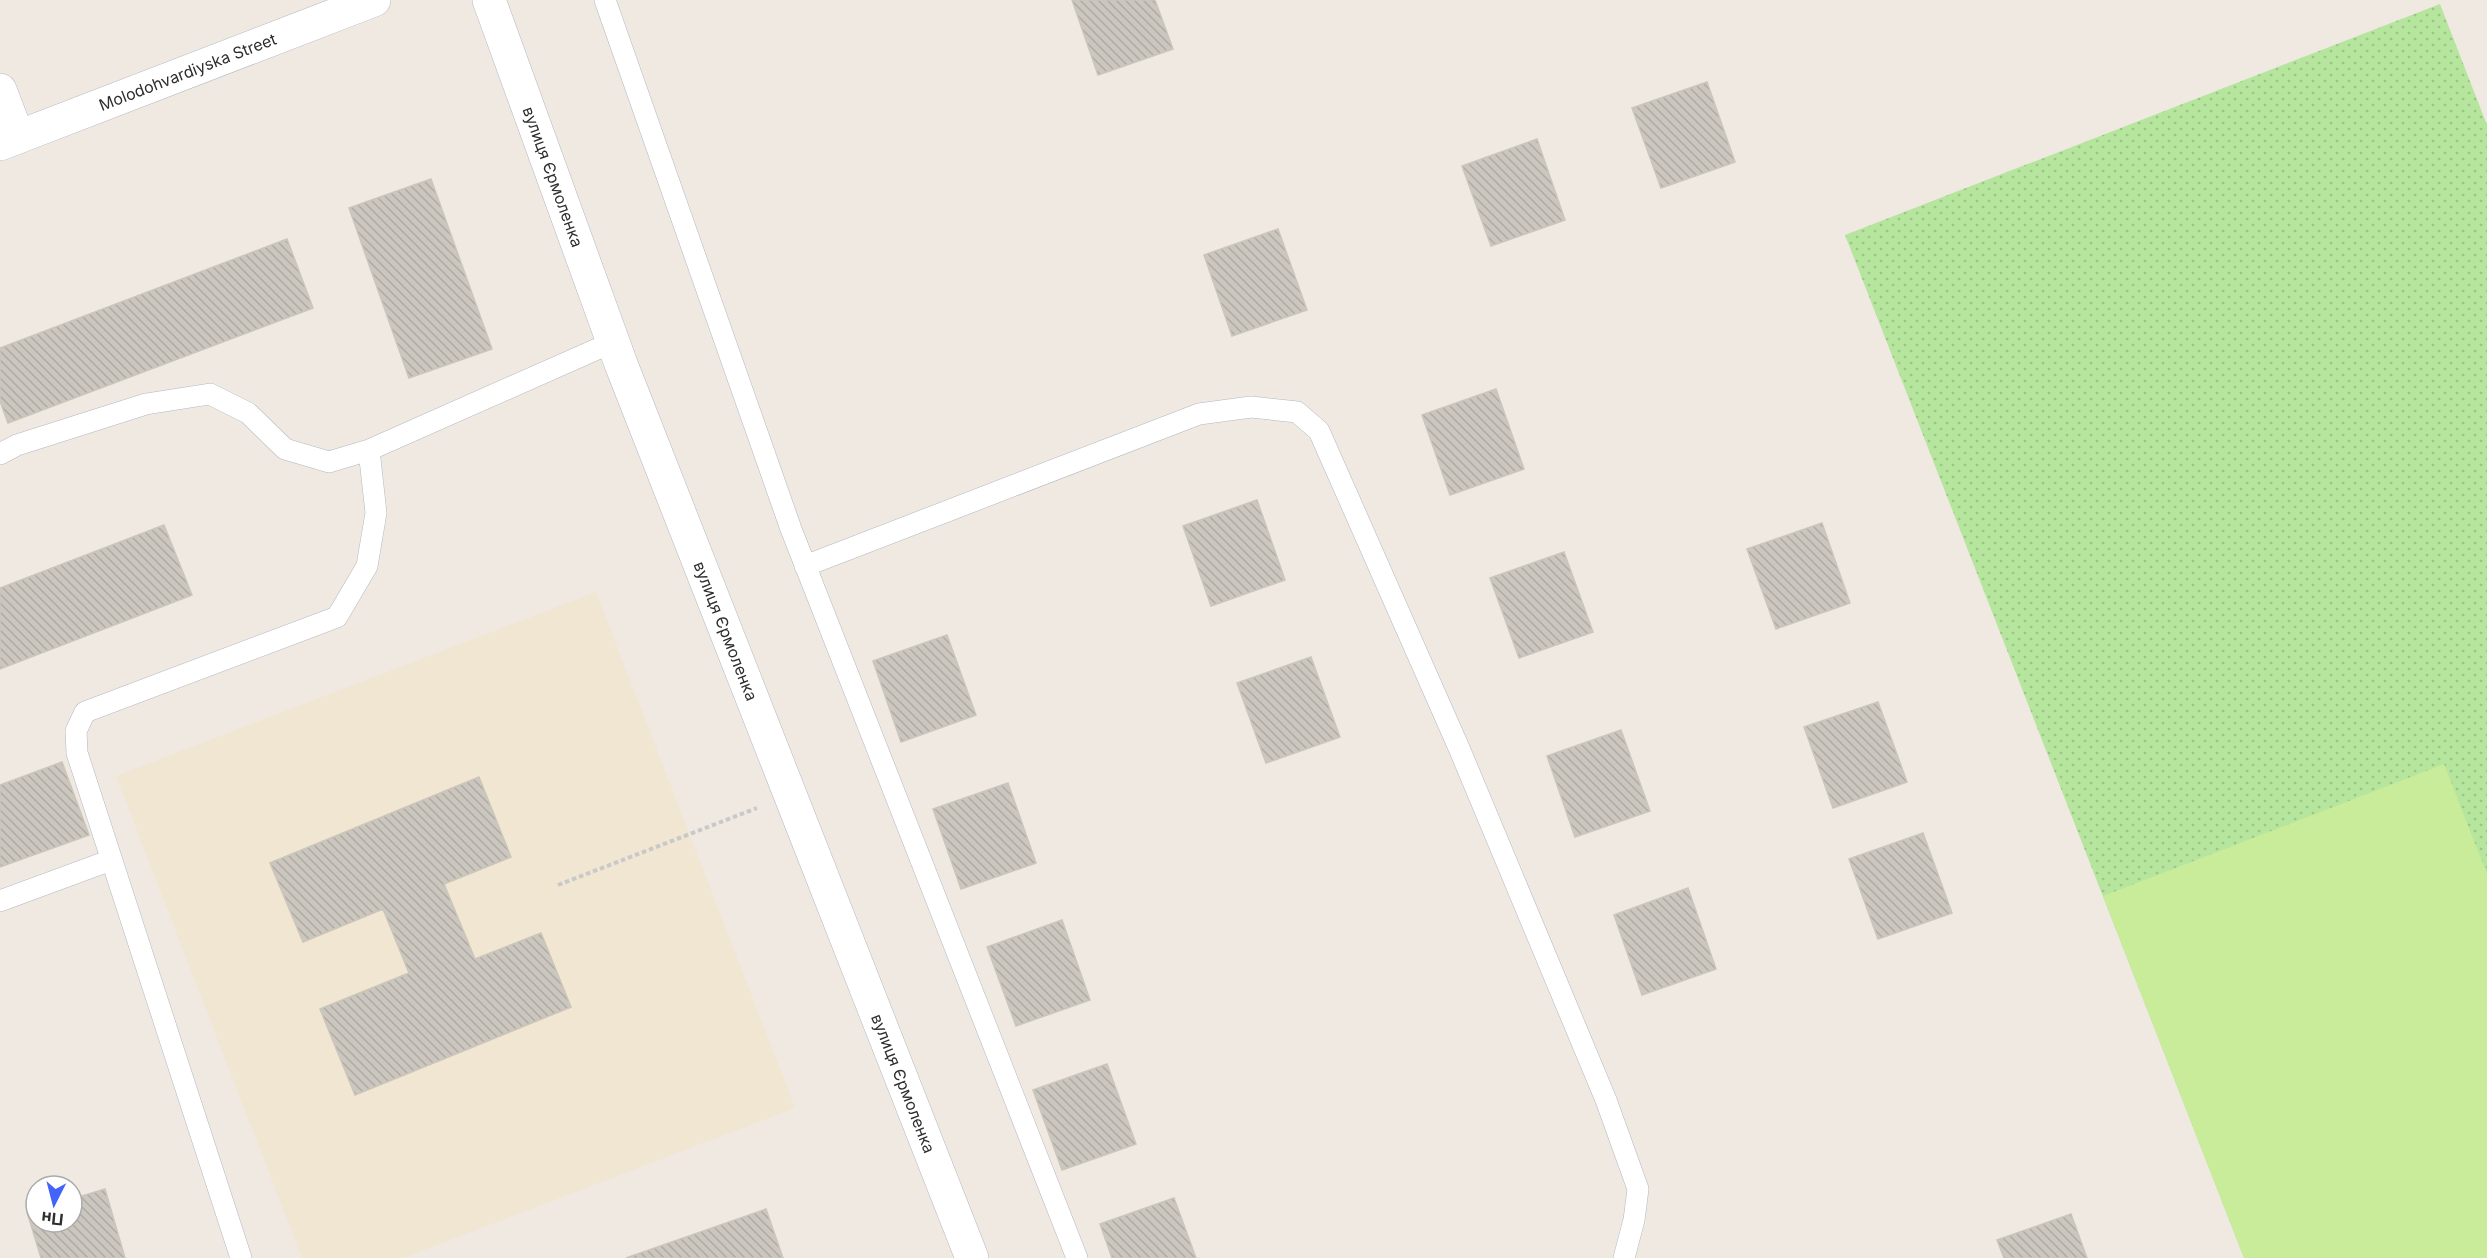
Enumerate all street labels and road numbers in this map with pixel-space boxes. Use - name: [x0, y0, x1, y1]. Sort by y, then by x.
- street label: Molodohvardiyska Street: [96, 29, 279, 115]
- street label: вулиця Єрмоленка: [518, 104, 588, 250]
- street label: вулиця Єрмоленка: [689, 558, 762, 703]
- street label: вулиця Єрмоленка: [867, 1011, 940, 1156]

